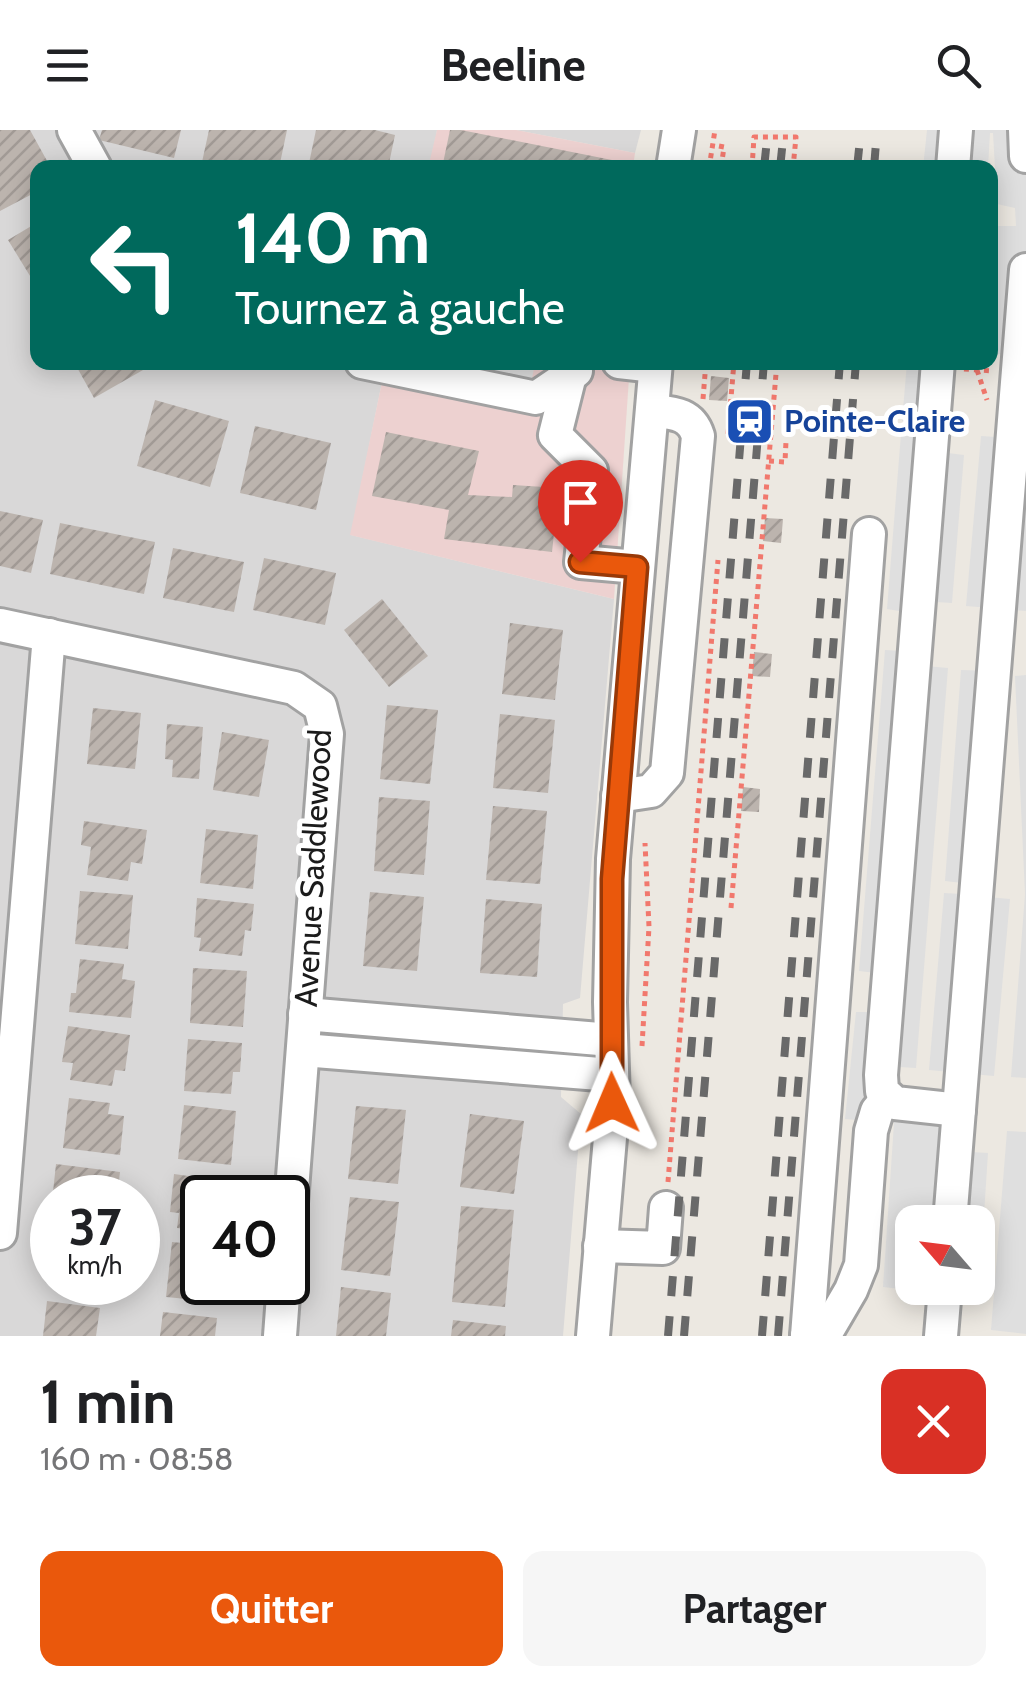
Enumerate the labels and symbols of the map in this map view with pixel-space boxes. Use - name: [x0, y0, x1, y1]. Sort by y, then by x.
- station icon: Pointe-Claire: [723, 395, 775, 447]
- place label: Pointe-Claire: [784, 401, 965, 440]
- pin: [538, 460, 623, 563]
- street label: Avenue Saddlewood: [286, 728, 339, 1008]
- position arrow: [560, 1051, 664, 1155]
- speed limit sign: 40: [180, 1175, 310, 1305]
- north arrow: [895, 1205, 995, 1305]

